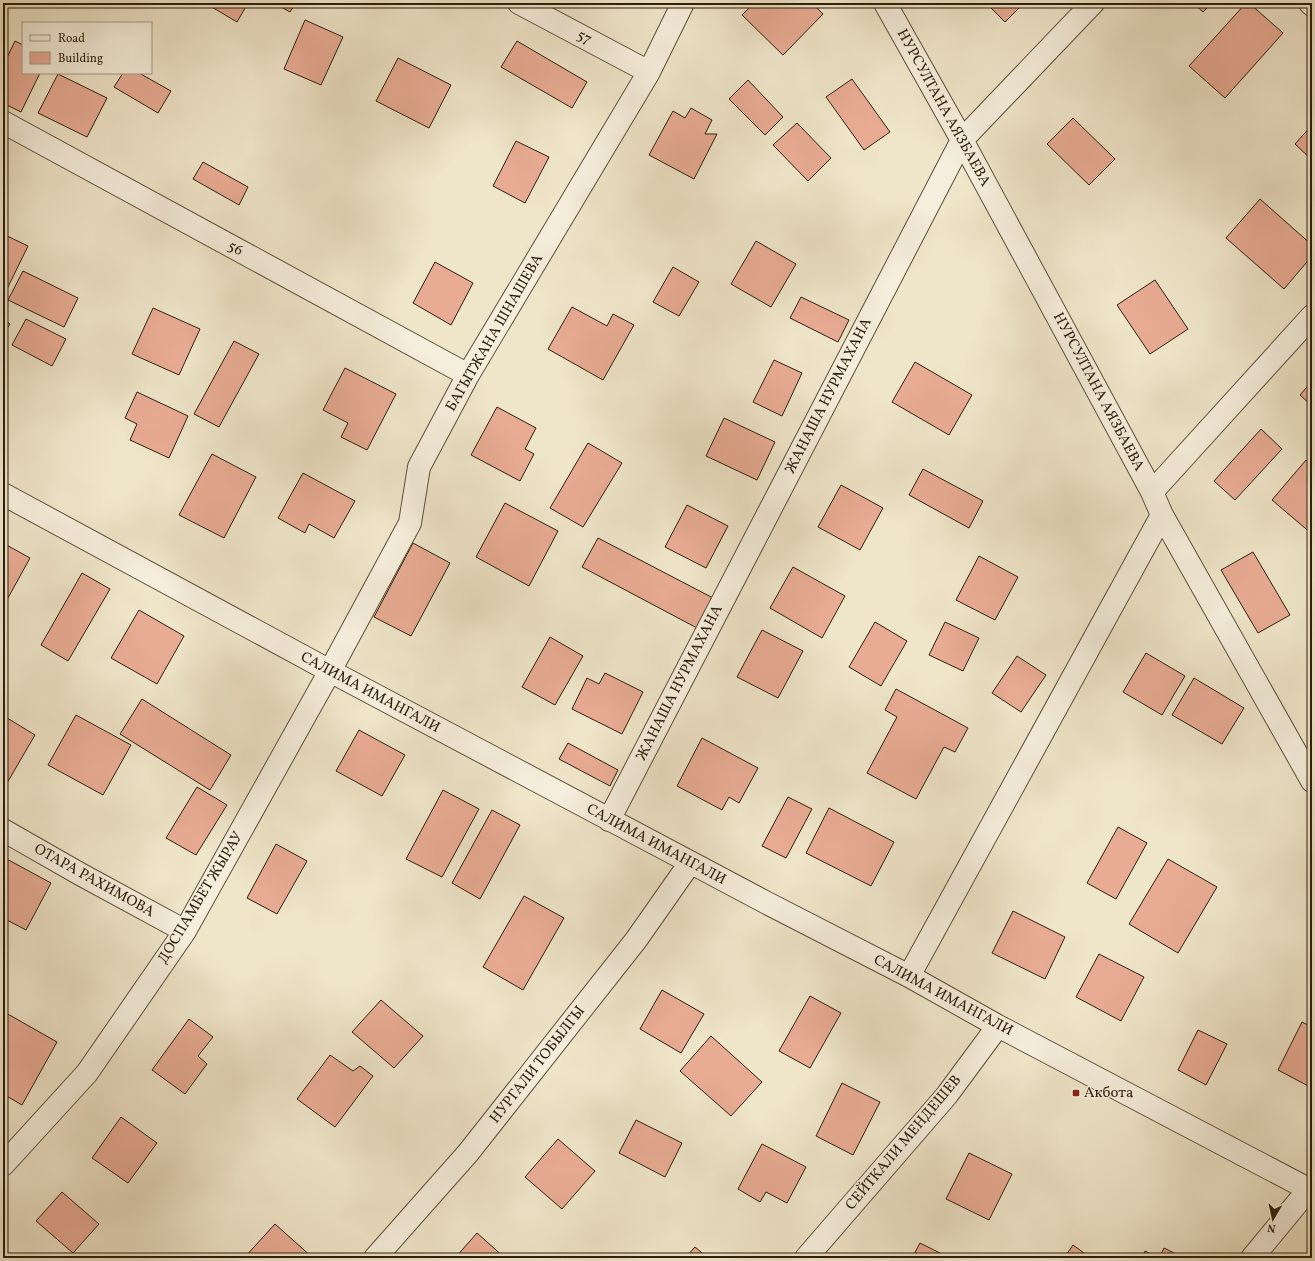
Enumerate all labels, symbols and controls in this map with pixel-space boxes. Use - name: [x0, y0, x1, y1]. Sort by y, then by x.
- legend: [22, 22, 152, 74]
- street label: 57: [573, 25, 595, 51]
- street label: НУРСУЛТАНА АЯЗБАЕВА: [891, 25, 995, 191]
- text: Road: [58, 31, 85, 47]
- text: Building: [58, 51, 103, 67]
- street label: 56: [223, 236, 247, 262]
- street label: БАГЫТЖАНА ШНАШЕВА: [441, 250, 549, 416]
- street label: НУРСУЛТАНА АЯЗБАЕВА: [1047, 309, 1149, 475]
- street label: ЖАНАША НУРМАХАНА: [781, 314, 878, 478]
- street label: ЖАНАША НУРМАХАНА: [632, 601, 729, 765]
- street label: САЛИМА ИМАНГАЛИ: [296, 647, 444, 739]
- street label: САЛИМА ИМАНГАЛИ: [582, 799, 730, 891]
- street label: ДОСПАМБЕТ ЖЫРАУ: [153, 828, 249, 968]
- street label: ОТАРА РАХИМОВА: [30, 839, 158, 923]
- street label: САЛИМА ИМАНГАЛИ: [869, 950, 1017, 1042]
- street label: НУРГАЛИ ТОБЫЛГЫ: [485, 1002, 591, 1128]
- street label: СЕЙТКАЛИ МЕНДЕШЕВ: [841, 1071, 967, 1215]
- place label: Акбота: [1084, 1083, 1133, 1104]
- marker: Акбота: [1071, 1088, 1081, 1098]
- north arrow: [1253, 1199, 1293, 1239]
- text: N: [1267, 1219, 1277, 1235]

